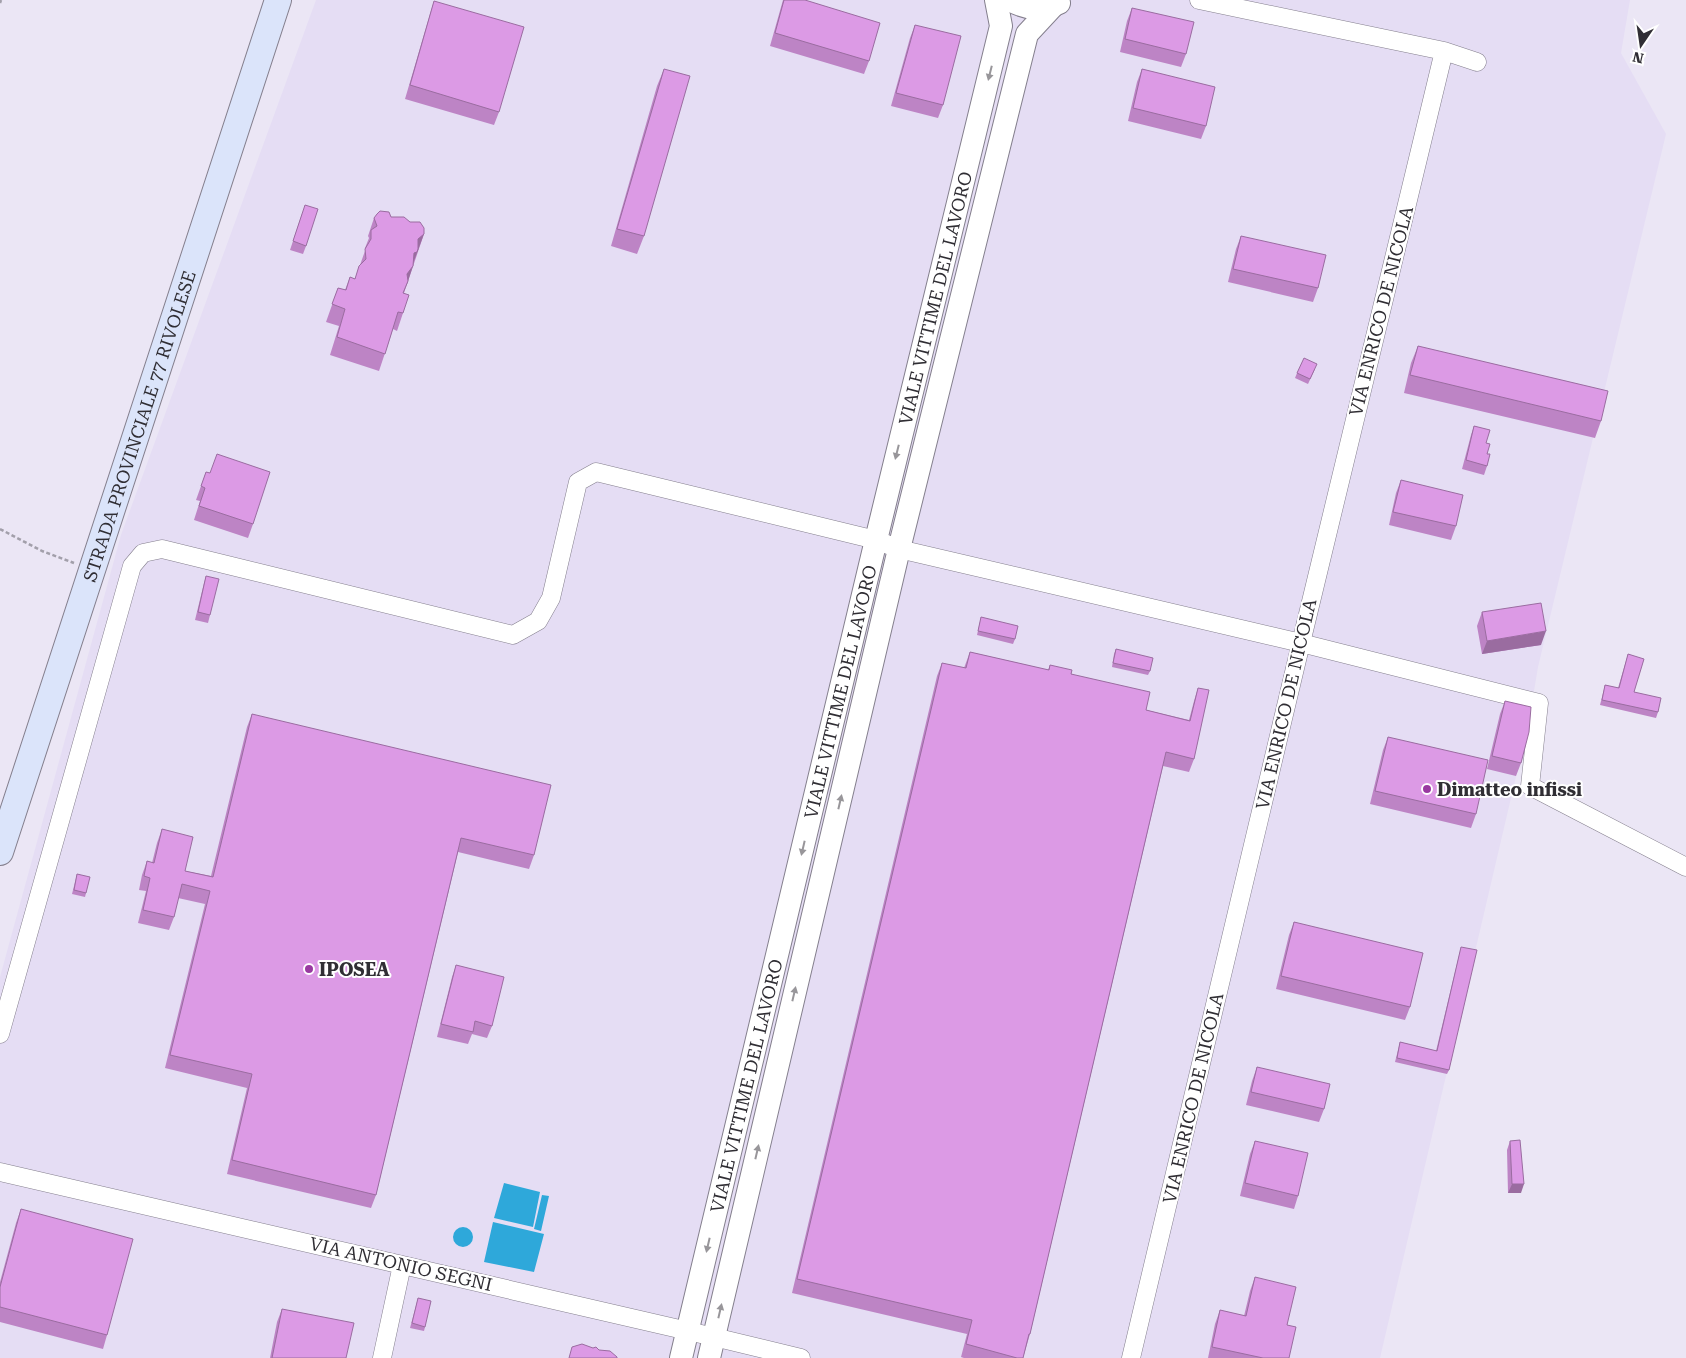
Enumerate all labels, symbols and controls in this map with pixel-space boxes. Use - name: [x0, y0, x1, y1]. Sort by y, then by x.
- north arrow: [1616, 20, 1666, 70]
- text: N: [1631, 49, 1645, 67]
- one-way arrow: [986, 65, 994, 80]
- street label: VIALE VITTIME DEL LAVORO: [894, 169, 976, 427]
- street label: VIA ENRICO DE NICOLA: [1345, 203, 1417, 418]
- street label: STRADA PROVINCIALE 77 RIVOLESE: [78, 268, 200, 584]
- one-way arrow: [893, 444, 901, 459]
- street label: VIALE VITTIME DEL LAVORO: [799, 563, 880, 821]
- street label: VIA ENRICO DE NICOLA: [1252, 596, 1321, 811]
- place label: Dimatteo infissi: [1437, 779, 1582, 800]
- marker: Dimatteo infissi: [1421, 783, 1433, 795]
- one-way arrow: [836, 794, 844, 809]
- one-way arrow: [799, 841, 807, 856]
- street label: VIALE VITTIME DEL LAVORO: [706, 957, 786, 1215]
- place label: IPOSEA: [319, 959, 389, 980]
- marker: IPOSEA: [303, 963, 315, 975]
- one-way arrow: [790, 987, 798, 1002]
- street label: VIA ENRICO DE NICOLA: [1159, 990, 1228, 1205]
- one-way arrow: [753, 1145, 761, 1160]
- street label: VIA ANTONIO SEGNI: [308, 1233, 494, 1295]
- one-way arrow: [704, 1237, 712, 1252]
- one-way arrow: [716, 1303, 724, 1318]

